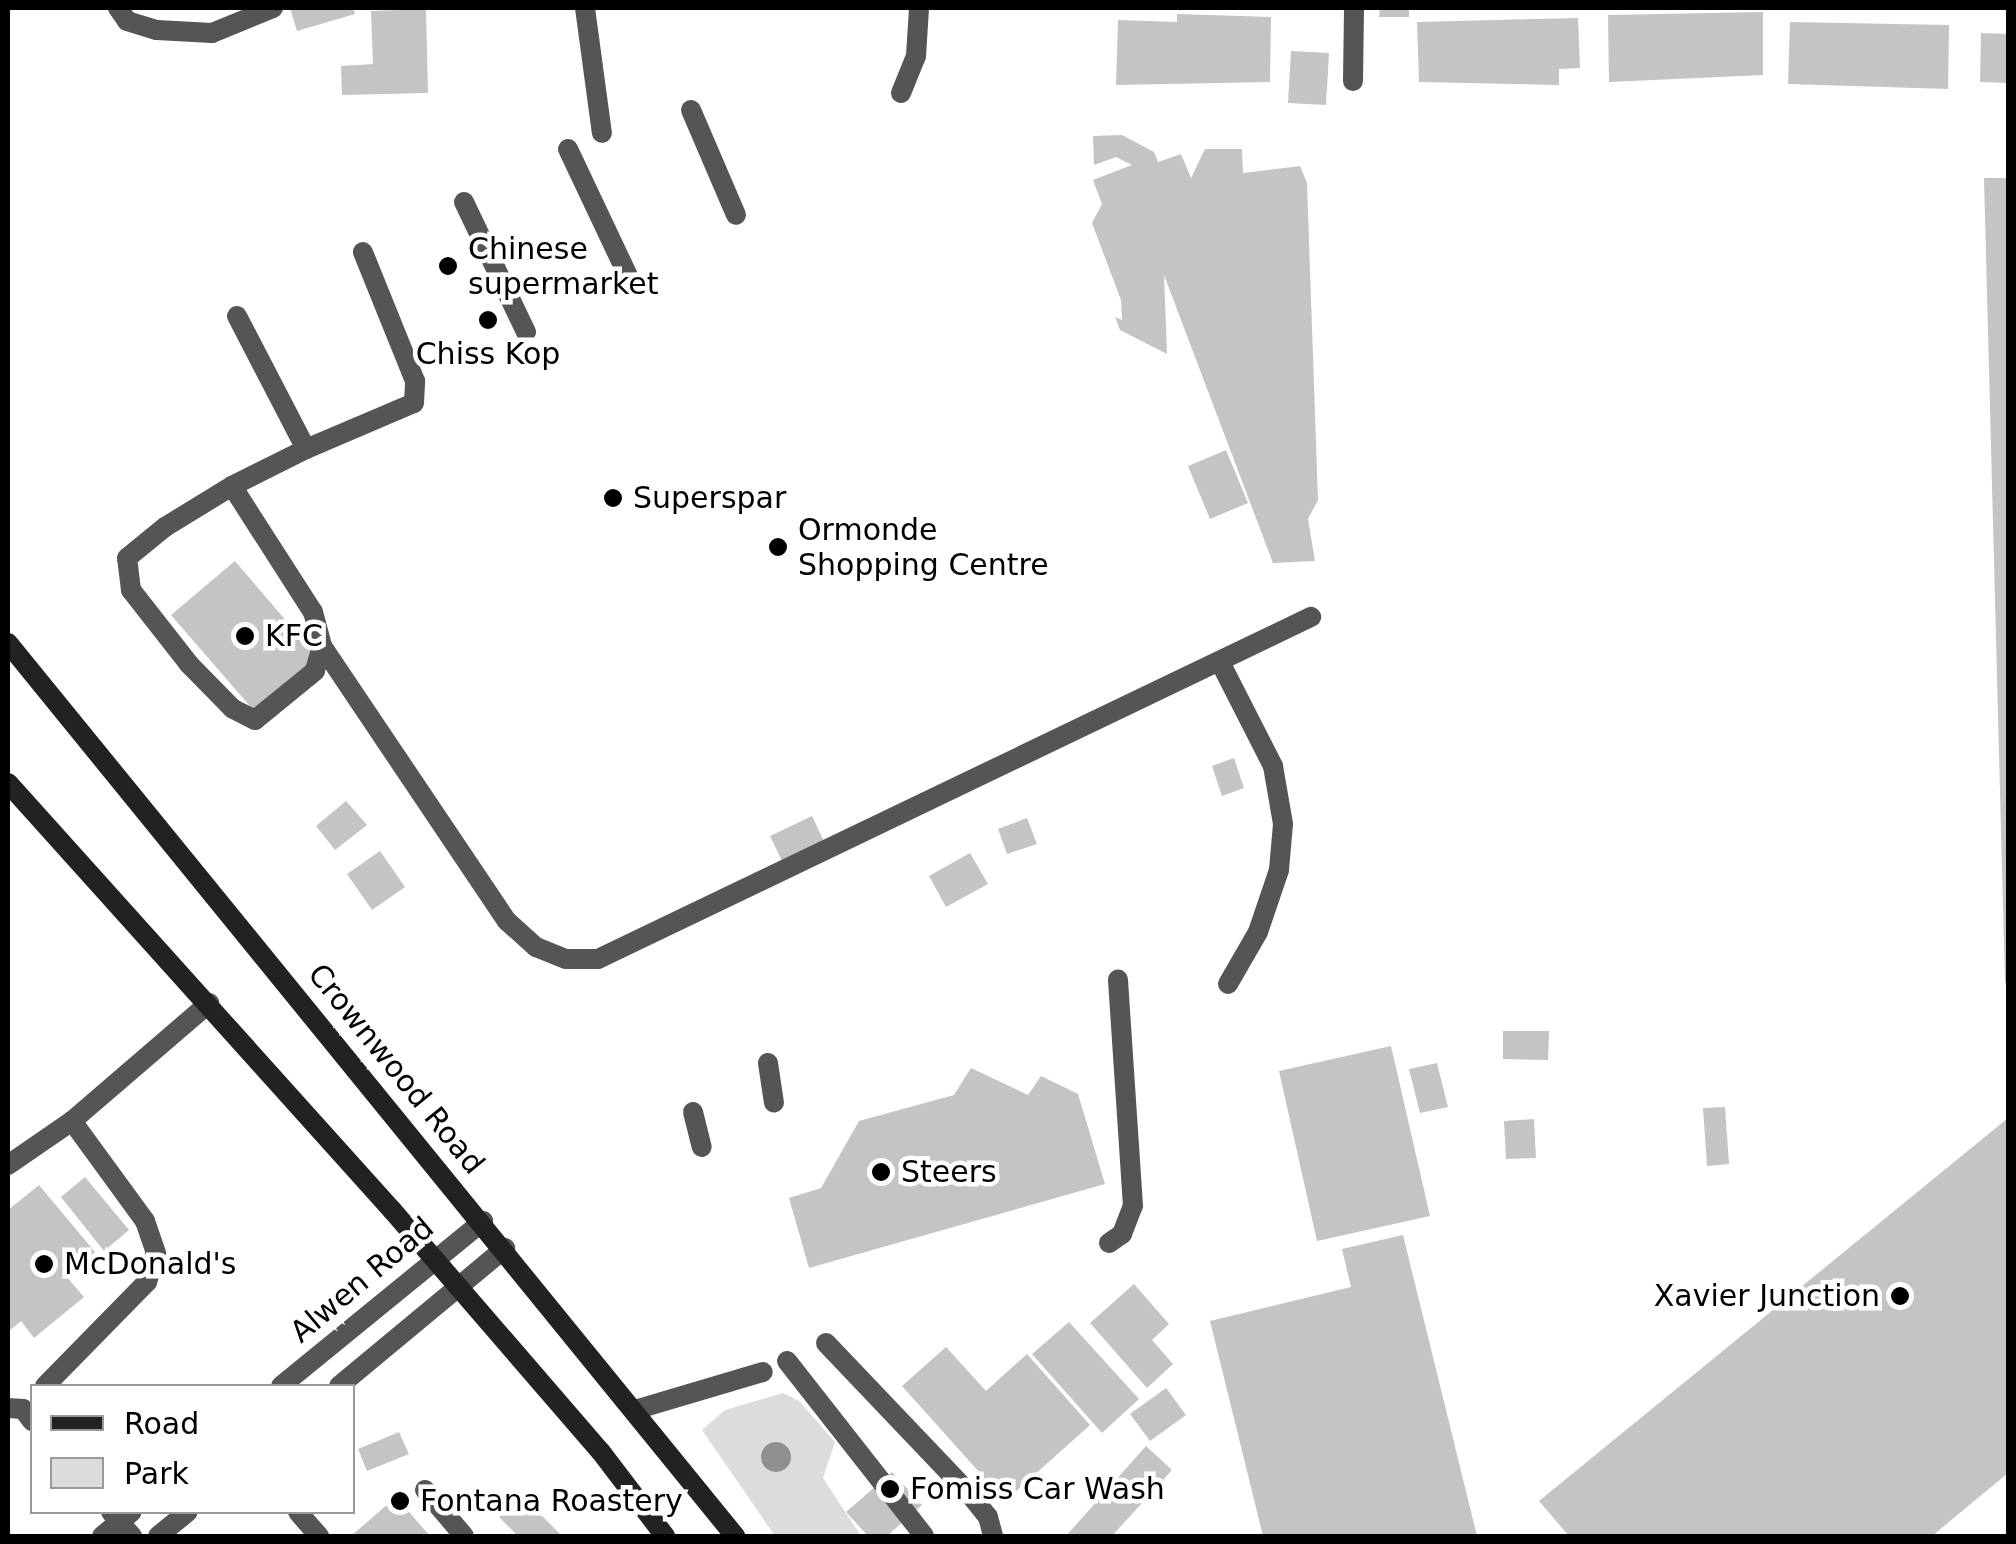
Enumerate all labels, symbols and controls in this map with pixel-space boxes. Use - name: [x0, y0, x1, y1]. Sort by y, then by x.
- place label: Chinese supermarket: [468, 231, 658, 302]
- marker: Chinese supermarket: [437, 255, 459, 277]
- marker: Chiss Kop: [477, 309, 499, 331]
- place label: Chiss Kop: [416, 336, 560, 372]
- place label: Superspar: [633, 480, 786, 516]
- marker: Superspar: [602, 487, 624, 509]
- place label: Ormonde Shopping Centre: [798, 512, 1049, 582]
- marker: Ormonde Shopping Centre: [767, 536, 789, 558]
- place label: KFC: [265, 618, 323, 654]
- marker: KFC: [234, 625, 256, 647]
- street label: Crownwood Road: [300, 957, 492, 1181]
- place label: Steers: [901, 1154, 997, 1190]
- marker: Steers: [870, 1161, 892, 1183]
- street label: Alwen Road: [283, 1210, 441, 1350]
- place label: McDonald's: [64, 1246, 236, 1282]
- marker: McDonald's: [33, 1253, 55, 1275]
- place label: Xavier Junction: [1654, 1278, 1880, 1314]
- marker: Xavier Junction: [1889, 1285, 1911, 1307]
- legend: [30, 1384, 355, 1514]
- text: Road: [124, 1406, 199, 1441]
- text: Park: [124, 1456, 189, 1491]
- place label: Fomiss Car Wash: [910, 1471, 1165, 1507]
- marker: Fomiss Car Wash: [879, 1478, 901, 1500]
- place label: Fontana Roastery: [420, 1483, 683, 1519]
- marker: Fontana Roastery: [389, 1490, 411, 1512]

